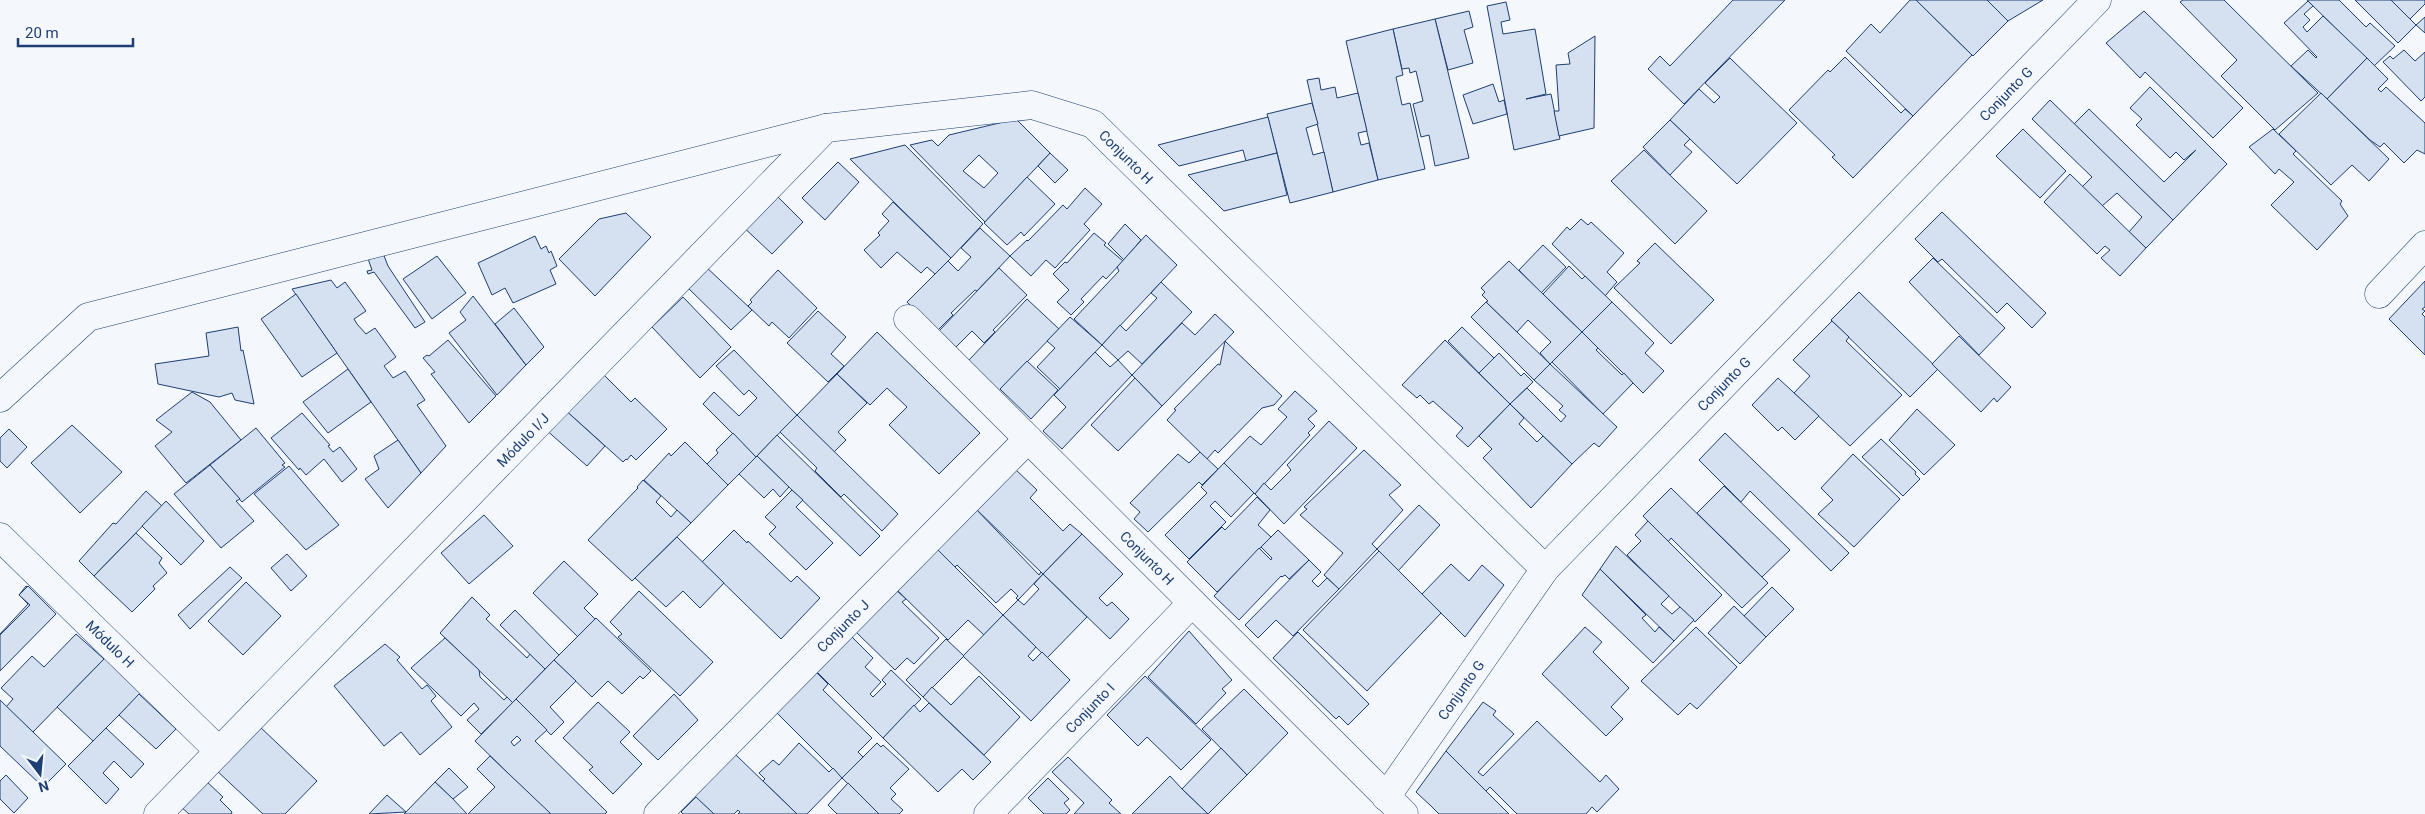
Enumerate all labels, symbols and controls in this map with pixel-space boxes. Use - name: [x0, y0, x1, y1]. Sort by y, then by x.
- scale bar: [18, 15, 132, 47]
- text: 20 m: [25, 24, 59, 42]
- street label: Conjunto G: [1976, 64, 2036, 124]
- street label: Conjunto H: [1096, 127, 1156, 187]
- street label: Conjunto G: [1694, 354, 1754, 414]
- street label: Módulo I/J: [494, 410, 552, 470]
- street label: Conjunto H: [1117, 528, 1177, 588]
- street label: Conjunto J: [814, 597, 872, 655]
- street label: Módulo H: [83, 617, 137, 671]
- street label: Conjunto G: [1435, 657, 1487, 723]
- street label: Conjunto I: [1062, 680, 1118, 736]
- north arrow: [15, 749, 65, 799]
- text: N: [37, 777, 51, 796]

